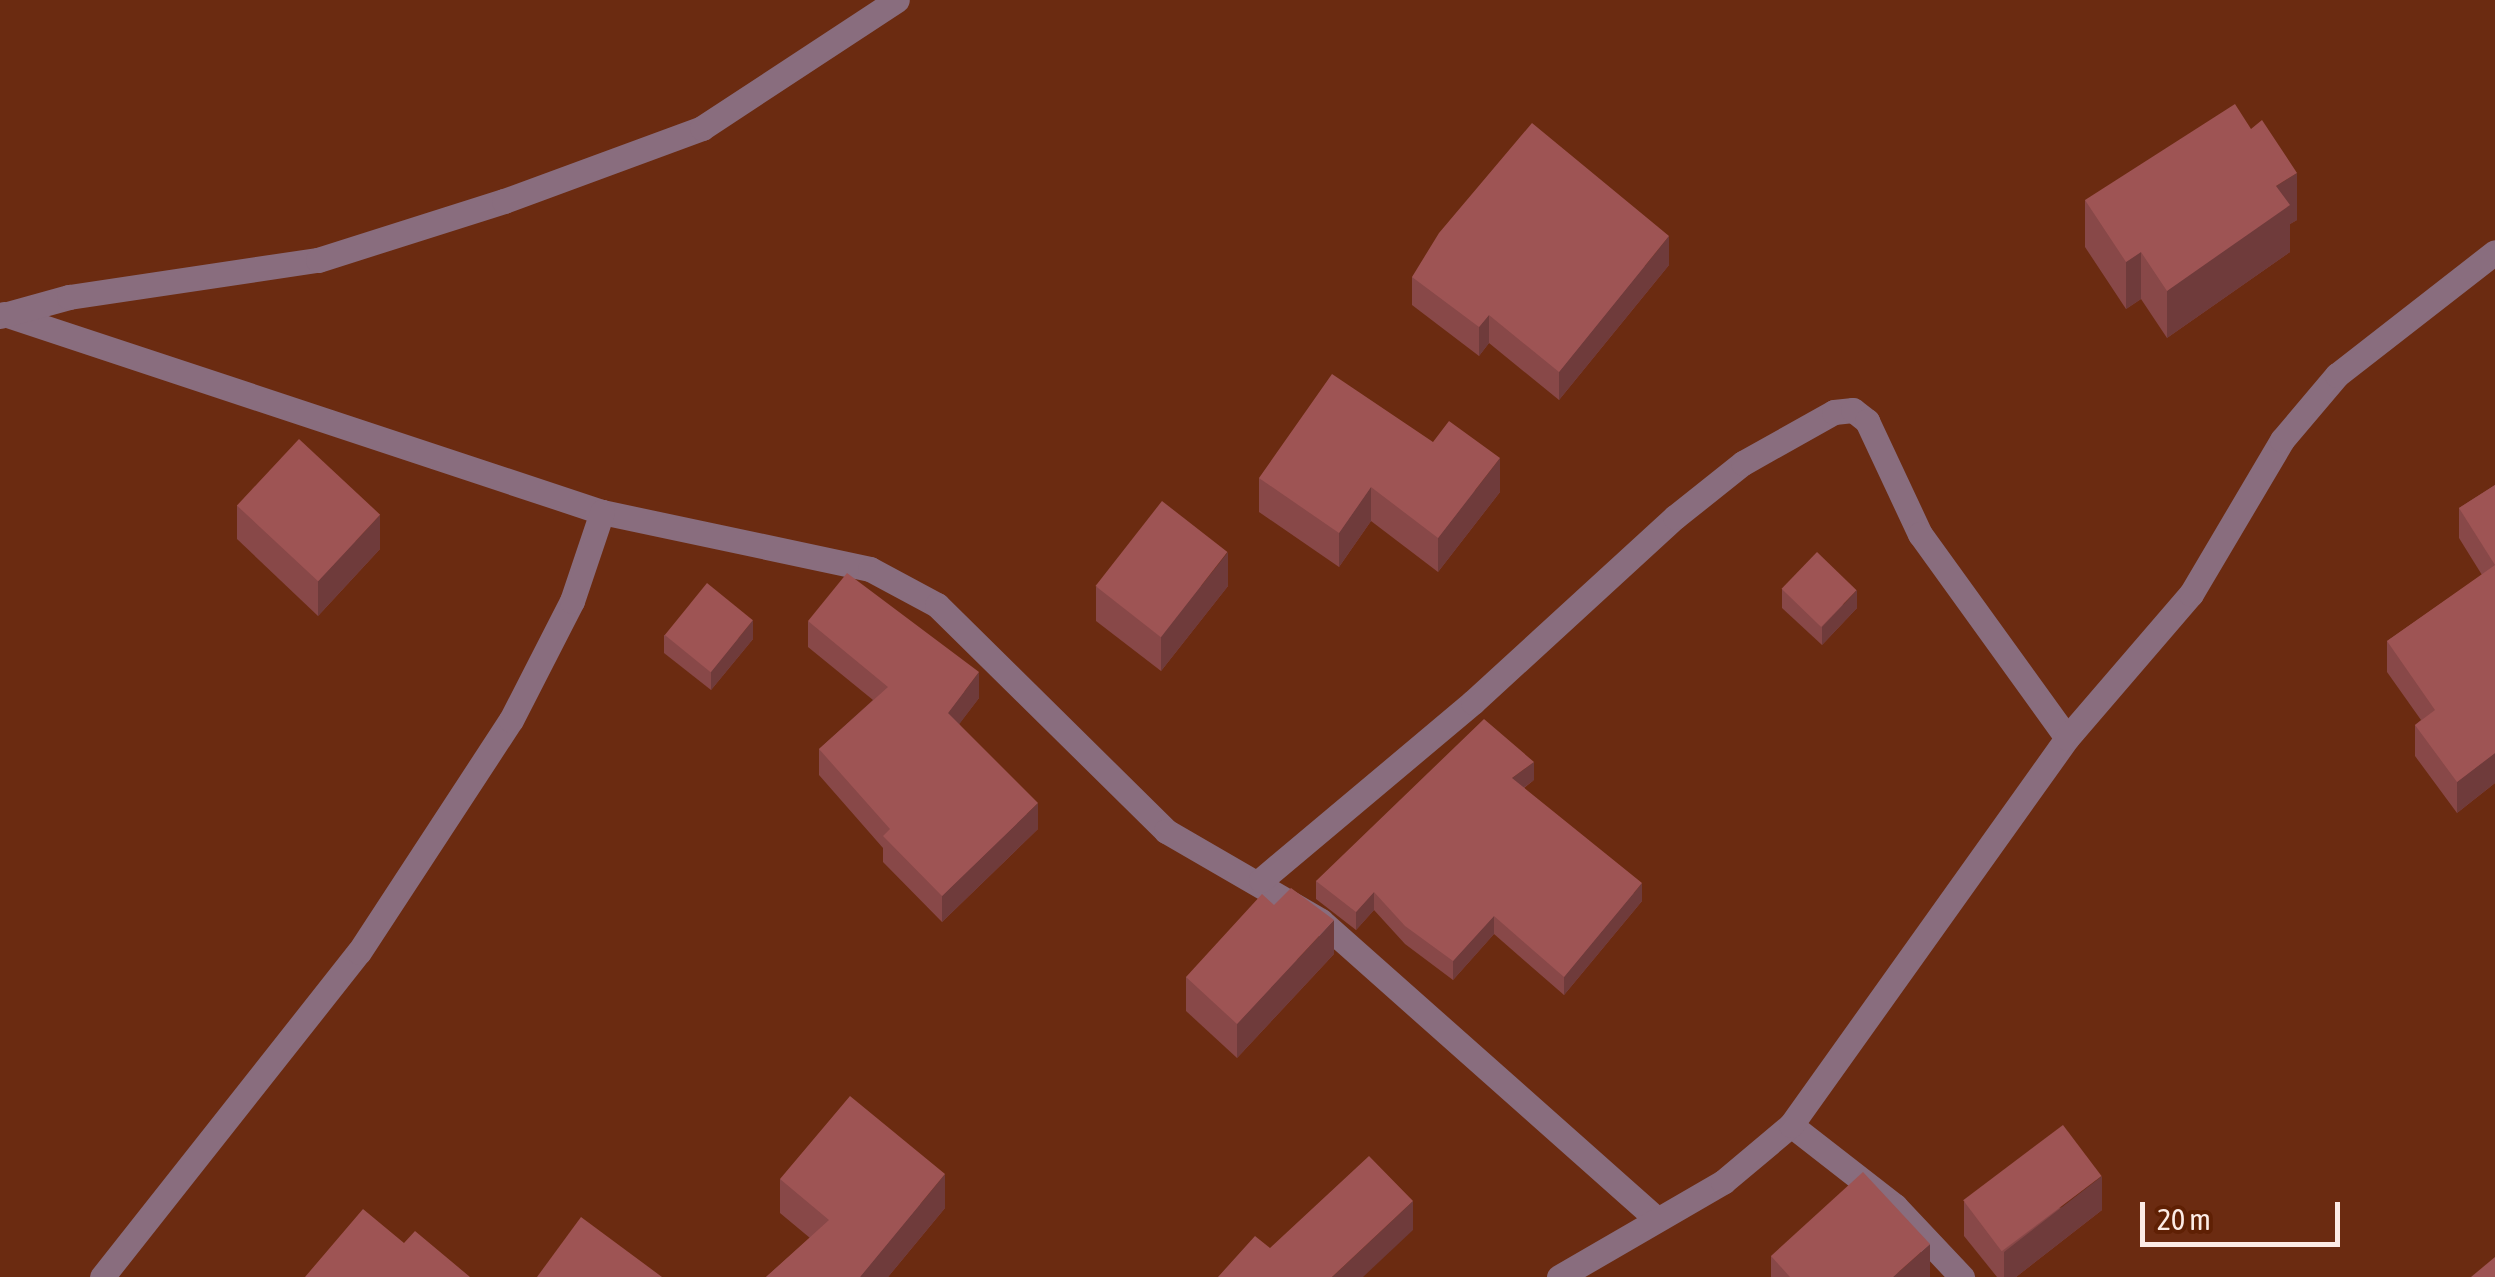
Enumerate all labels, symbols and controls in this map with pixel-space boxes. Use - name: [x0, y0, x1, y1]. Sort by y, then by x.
- scale bar: [2145, 1182, 2345, 1244]
- text: 20 m: [2157, 1202, 2211, 1236]

